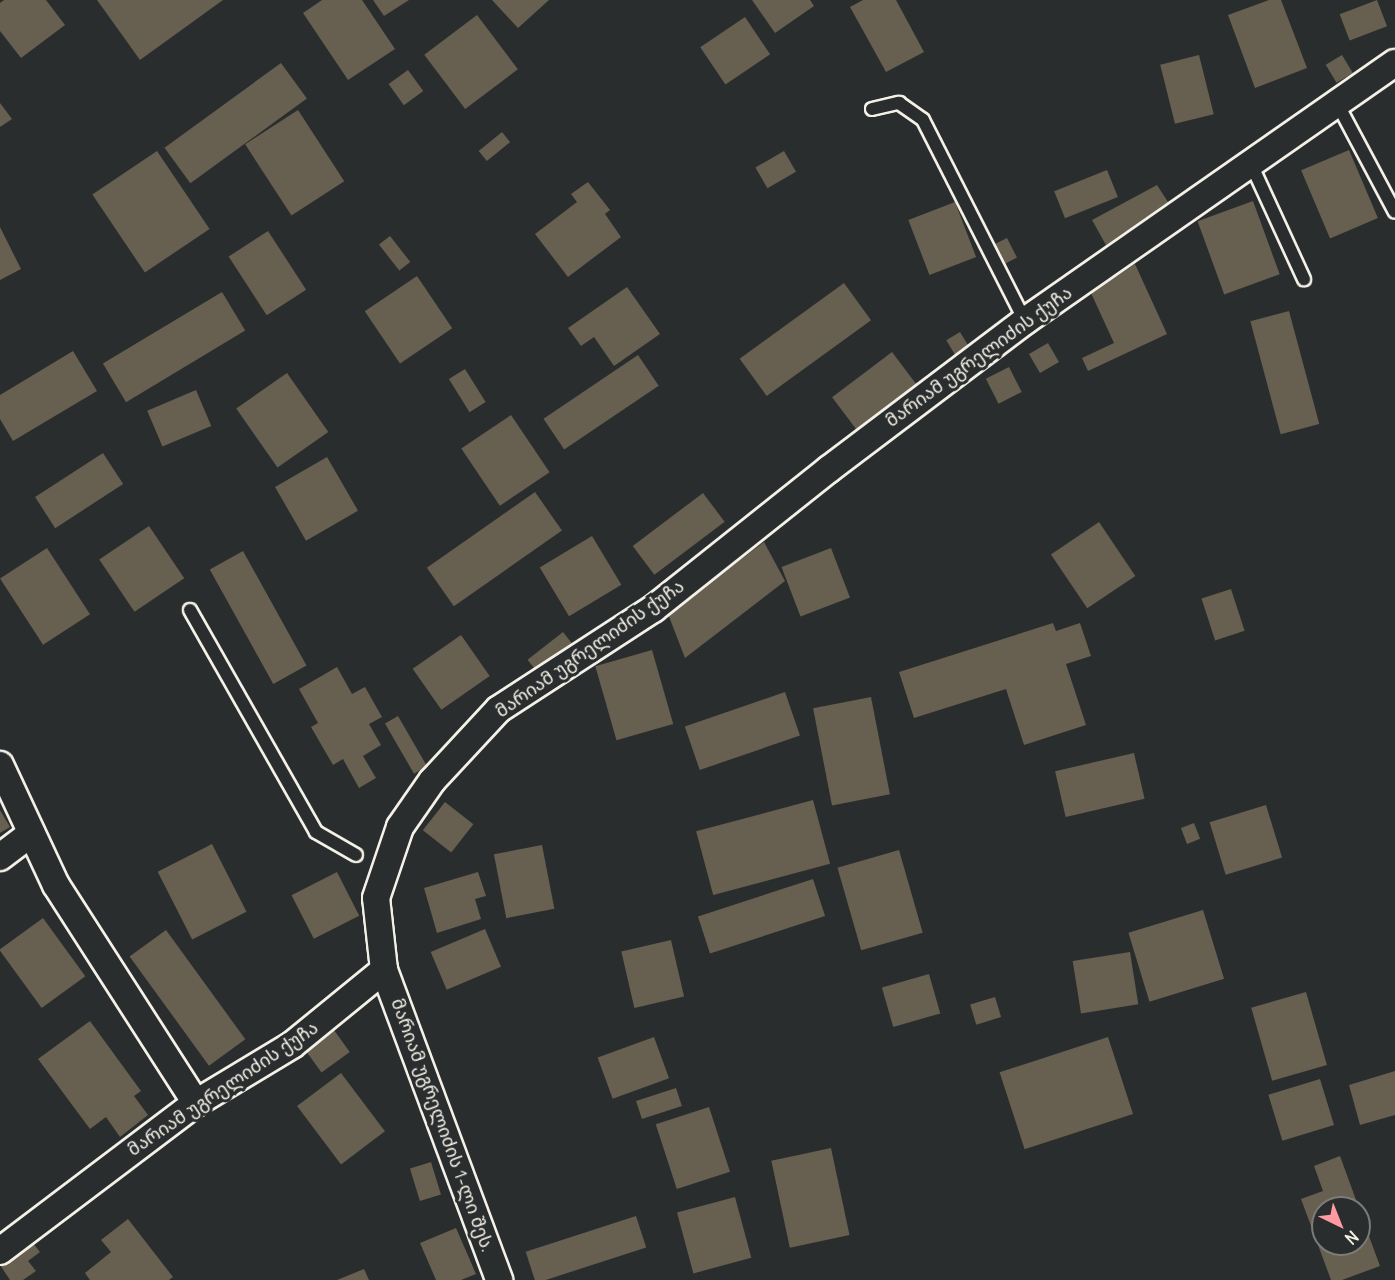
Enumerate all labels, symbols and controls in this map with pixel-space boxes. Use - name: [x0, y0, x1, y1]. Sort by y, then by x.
- street label: მარიამ უგრელიძის ქუჩა: [882, 282, 1076, 432]
- street label: მარიამ უგრელიძის ქუჩა: [492, 576, 688, 722]
- street label: მარიამ უგრელიძის 1-ლი შეს.: [386, 996, 498, 1254]
- street label: მარიამ უგრელიძის ქუჩა: [124, 1017, 322, 1161]
- north arrow: [1311, 1196, 1371, 1256]
- text: N: [1341, 1227, 1363, 1249]

